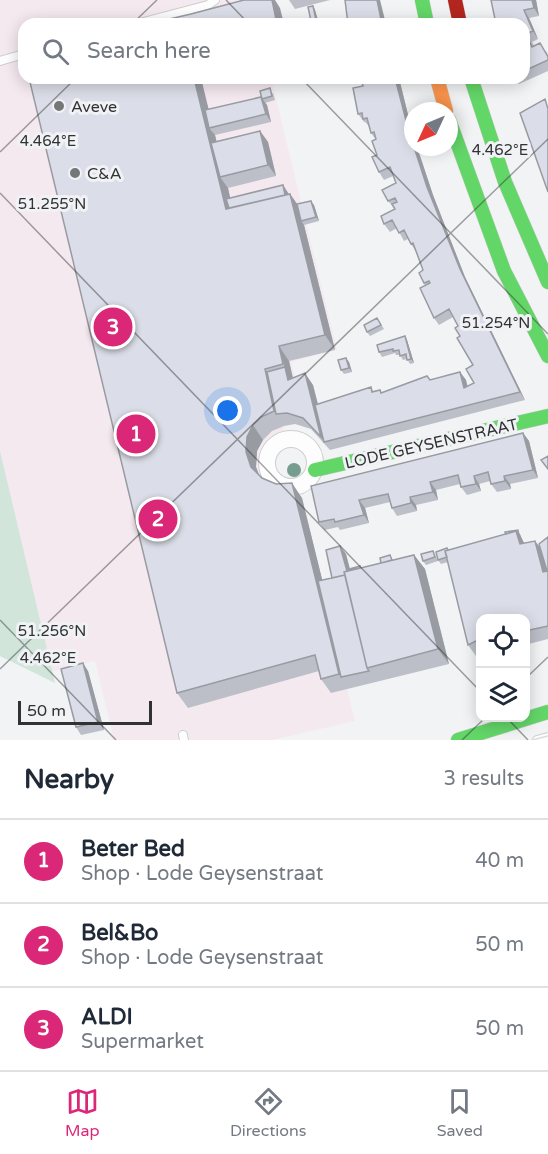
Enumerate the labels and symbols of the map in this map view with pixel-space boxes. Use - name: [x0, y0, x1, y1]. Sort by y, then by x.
- place label: Aveve: [71, 97, 117, 117]
- marker: Aveve: [52, 99, 66, 113]
- north arrow: [404, 102, 458, 156]
- text: 4.464°E: [20, 132, 76, 150]
- text: 4.462°E: [472, 141, 528, 159]
- place label: C&A: [87, 164, 122, 184]
- marker: C&A: [68, 166, 82, 180]
- text: 51.255°N: [18, 195, 86, 213]
- pin: 3: [94, 304, 132, 350]
- text: 51.254°N: [462, 314, 530, 332]
- your location: [213, 396, 242, 425]
- pin: 1: [116, 412, 156, 456]
- street label: LODE GEYSENSTRAAT: [343, 414, 520, 474]
- pin: 2: [138, 496, 178, 542]
- text: 51.256°N: [18, 622, 86, 640]
- text: 4.462°E: [20, 649, 76, 667]
- scale bar: [18, 698, 152, 726]

